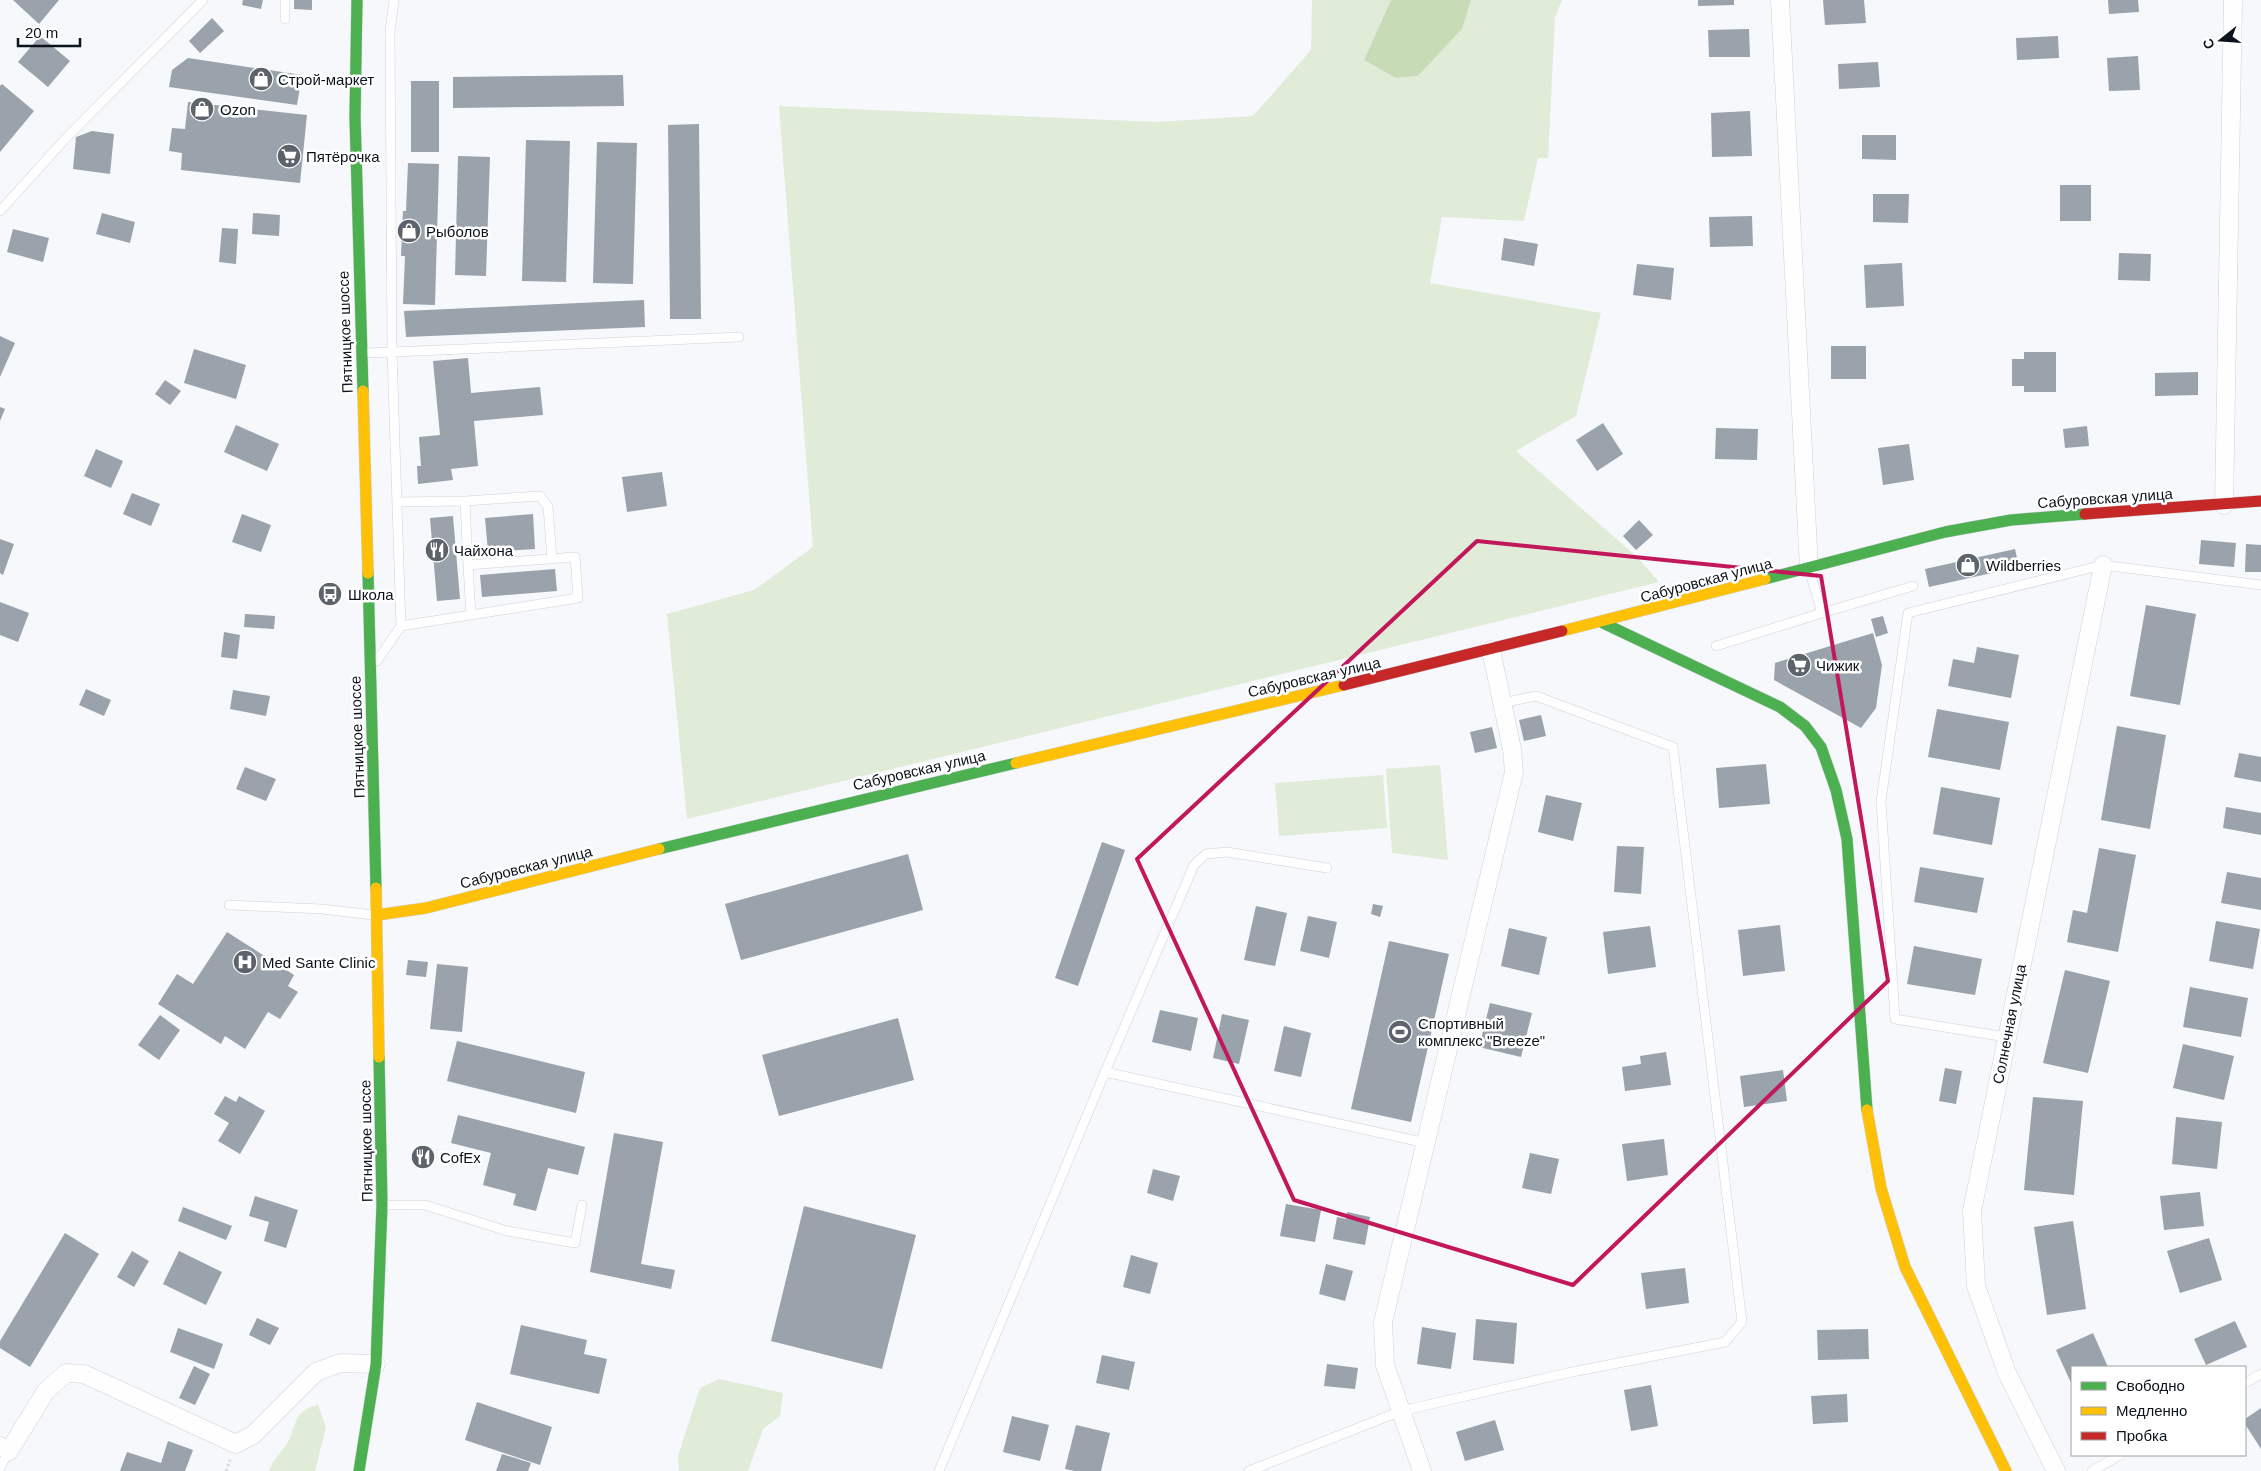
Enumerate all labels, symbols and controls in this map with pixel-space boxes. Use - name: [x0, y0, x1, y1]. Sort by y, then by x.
- scale bar: [18, 15, 80, 47]
- north arrow: [2196, 15, 2246, 65]
- text: 20 m: [25, 24, 58, 41]
- text: С: [2199, 37, 2218, 51]
- shop icon: Строй-маркет: [248, 66, 274, 92]
- place label: Строй-маркет: [278, 71, 374, 88]
- shop icon: Ozon: [189, 96, 215, 122]
- place label: Ozon: [220, 101, 256, 118]
- supermarket icon: Пятёрочка: [276, 143, 302, 169]
- place label: Пятёрочка: [306, 148, 380, 165]
- shop icon: Рыболов: [396, 218, 422, 244]
- place label: Рыболов: [426, 223, 489, 240]
- street label: Пятницкое шоссе: [334, 271, 356, 393]
- street label: Сабуровская улица: [2037, 485, 2174, 511]
- restaurant icon: Чайхона: [424, 537, 450, 563]
- place label: Чайхона: [454, 542, 514, 559]
- shop icon: Wildberries: [1955, 552, 1981, 578]
- street label: Сабуровская улица: [1638, 554, 1774, 606]
- place label: Wildberries: [1986, 557, 2061, 574]
- bus stop icon: Школа: [317, 581, 343, 607]
- place label: Школа: [348, 586, 394, 603]
- supermarket icon: Чижик: [1786, 652, 1812, 678]
- street label: Сабуровская улица: [1246, 653, 1383, 701]
- place label: Чижик: [1816, 657, 1860, 674]
- street label: Пятницкое шоссе: [346, 676, 368, 798]
- street label: Сабуровская улица: [851, 746, 988, 794]
- street label: Сабуровская улица: [458, 842, 595, 892]
- hospital icon: Med Sante Clinic: [232, 949, 258, 975]
- place label: Med Sante Clinic: [262, 954, 376, 971]
- street label: Солнечная улица: [1989, 962, 2029, 1085]
- place label: Спортивный комплекс "Breeze": [1418, 1015, 1545, 1049]
- sports icon: Спортивный комплекс "Breeze": [1387, 1019, 1413, 1045]
- street label: Пятницкое шоссе: [356, 1080, 376, 1202]
- restaurant icon: CofEx: [410, 1144, 436, 1170]
- place label: CofEx: [440, 1149, 481, 1166]
- legend: [2071, 1366, 2246, 1456]
- text: Свободно: [2116, 1377, 2185, 1394]
- text: Медленно: [2116, 1402, 2187, 1419]
- text: Пробка: [2116, 1427, 2168, 1444]

